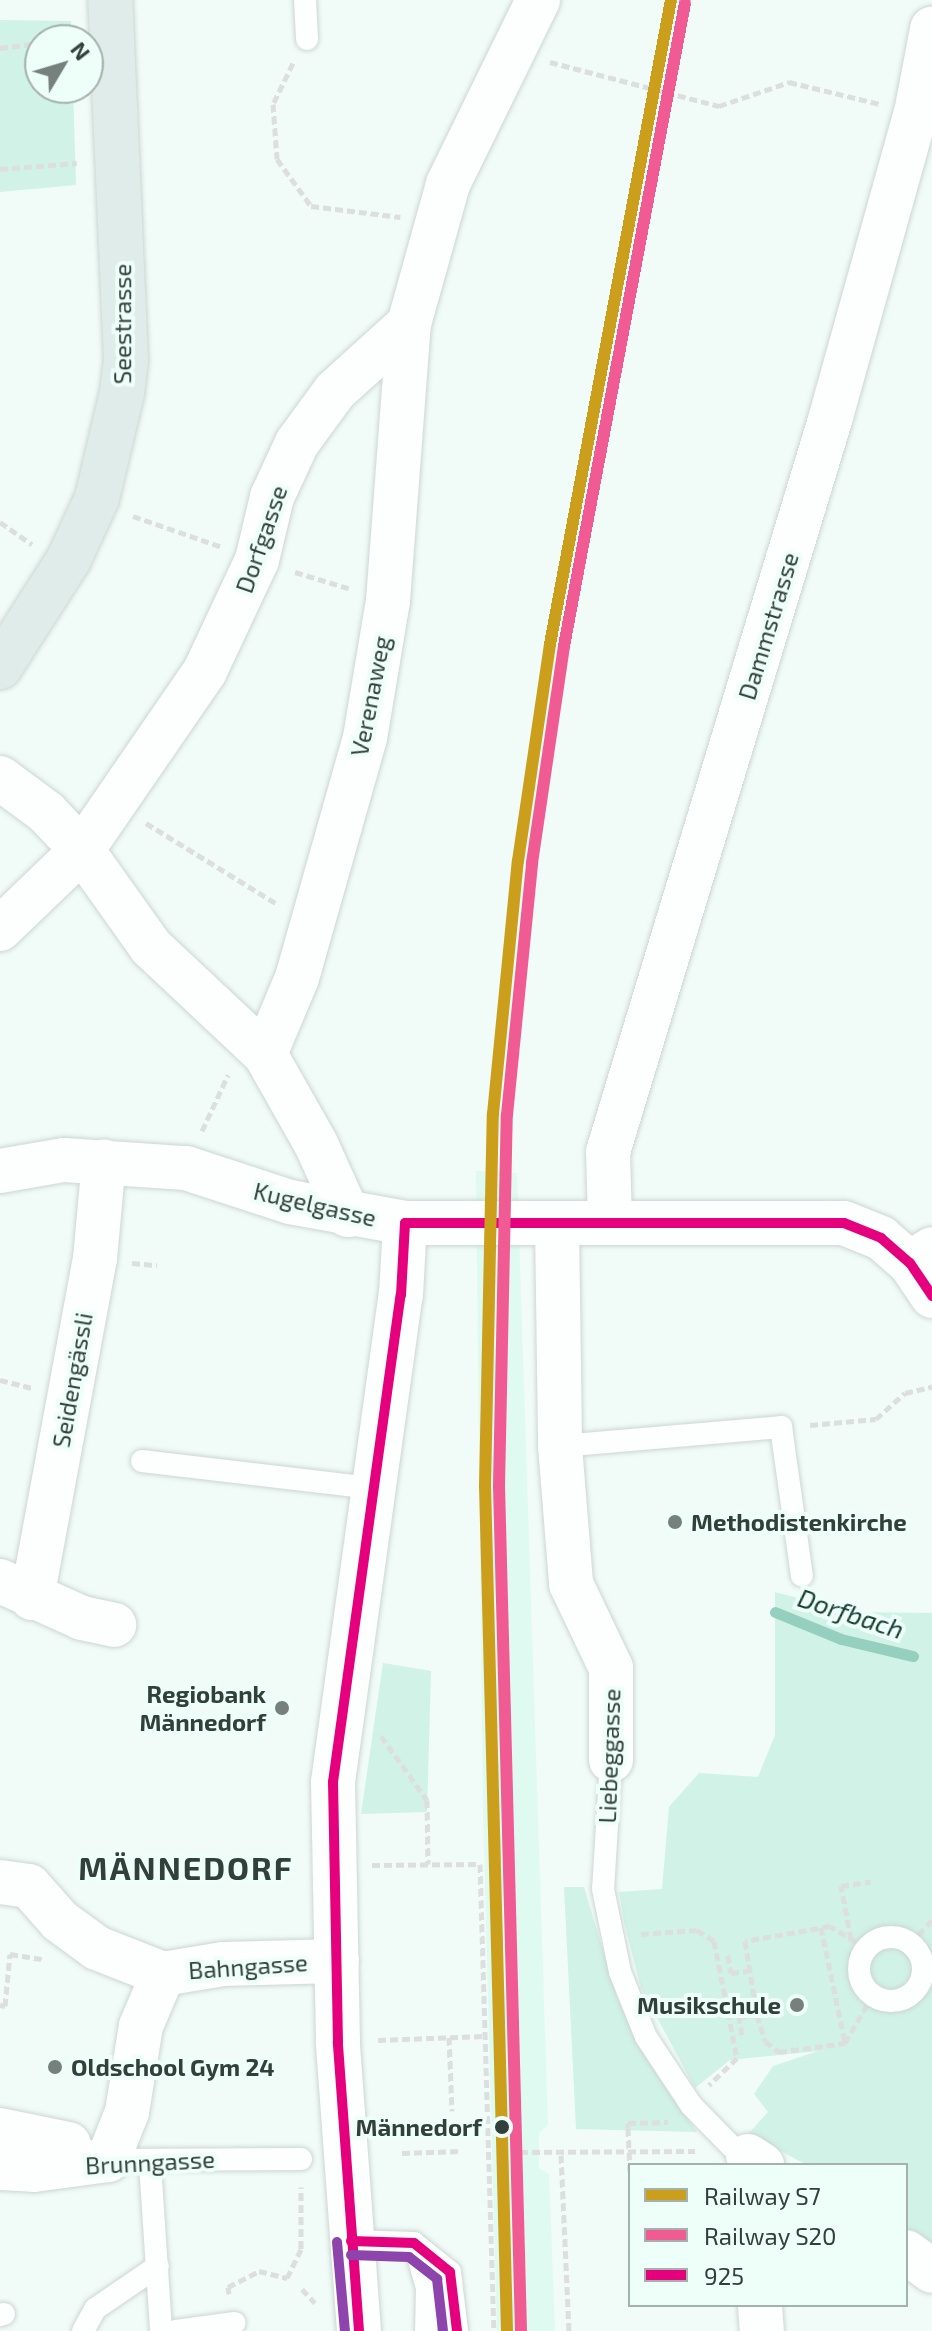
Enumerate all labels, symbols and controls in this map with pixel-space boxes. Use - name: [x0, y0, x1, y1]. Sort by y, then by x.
- north arrow: [24, 24, 104, 104]
- text: N: [66, 36, 96, 65]
- street label: Seestrasse: [108, 264, 136, 384]
- street label: Dorfgasse: [229, 481, 293, 597]
- street label: Dammstrasse: [732, 549, 804, 703]
- street label: Verenaweg: [344, 633, 396, 759]
- street label: Kugelgasse: [251, 1176, 379, 1232]
- street label: Seidengässli: [46, 1310, 98, 1450]
- place label: Methodistenkirche: [691, 1508, 907, 1536]
- marker: Methodistenkirche: [666, 1513, 684, 1531]
- water label: Dorfbach: [794, 1581, 908, 1645]
- place label: Regiobank Männedorf: [140, 1680, 266, 1736]
- street label: Liebeggasse: [592, 1688, 626, 1824]
- marker: Regiobank Männedorf: [273, 1699, 291, 1717]
- district label: MÄNNEDORF: [78, 1848, 294, 1886]
- street label: Bahngasse: [187, 1947, 309, 1985]
- place label: Musikschule: [637, 1991, 781, 2019]
- marker: Musikschule: [788, 1996, 806, 2014]
- place label: Oldschool Gym 24: [71, 2053, 275, 2081]
- marker: Oldschool Gym 24: [46, 2058, 64, 2076]
- place label: Männedorf: [356, 2113, 482, 2141]
- marker: Männedorf: [489, 2114, 515, 2140]
- street label: Brunngasse: [84, 2144, 216, 2180]
- legend: [628, 2163, 908, 2307]
- text: Railway S7: [704, 2181, 821, 2210]
- text: Railway S20: [704, 2221, 837, 2250]
- text: 925: [704, 2261, 744, 2290]

